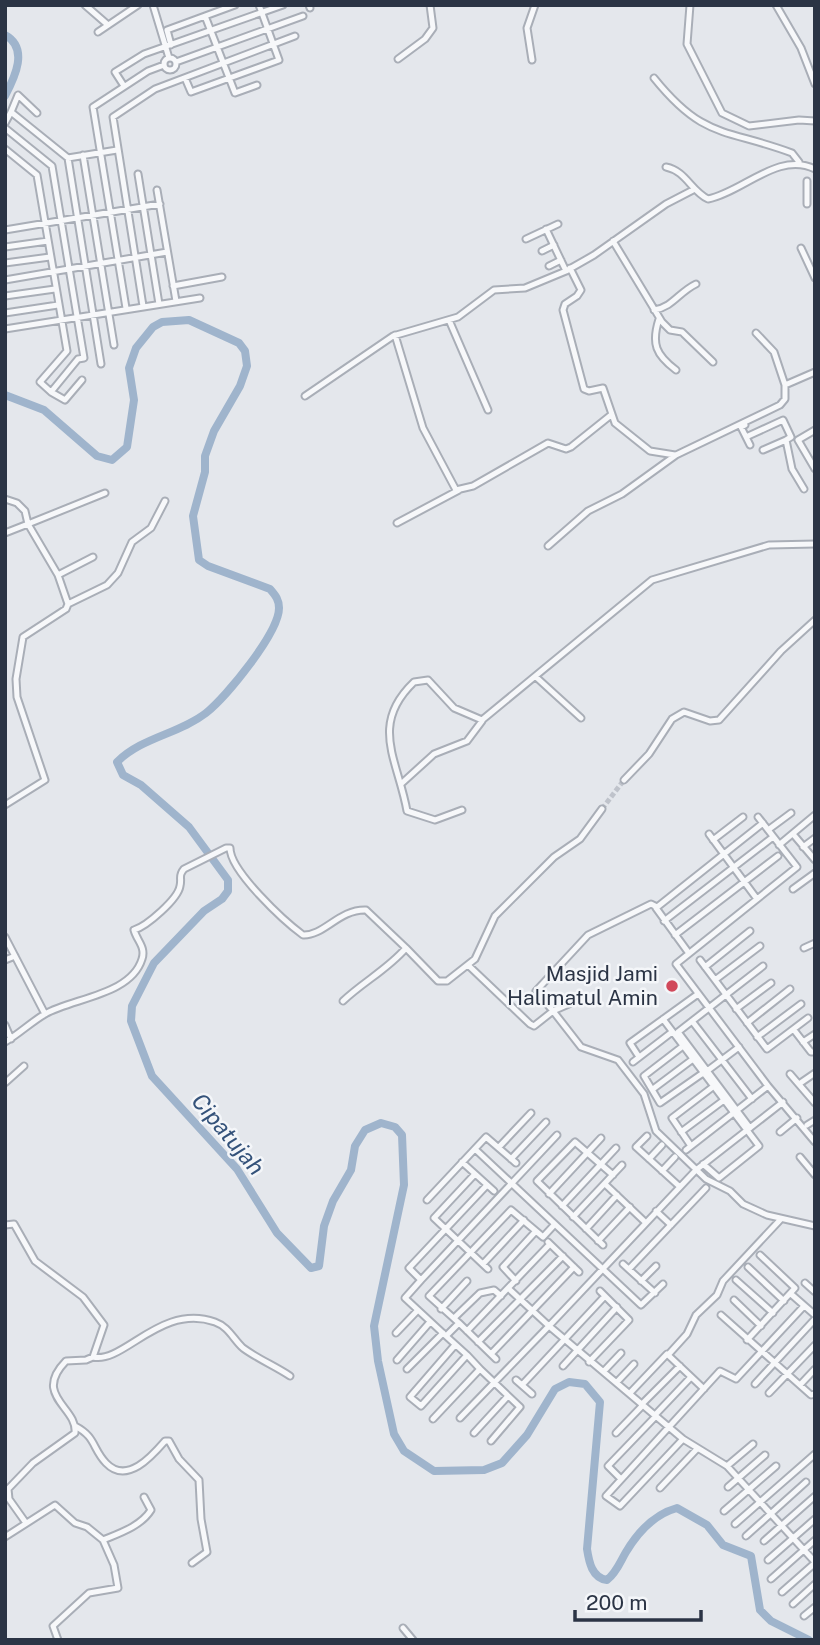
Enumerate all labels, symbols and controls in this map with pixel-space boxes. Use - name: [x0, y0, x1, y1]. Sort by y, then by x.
- place label: Masjid Jami Halimatul Amin: [507, 961, 658, 1010]
- marker: Masjid Jami Halimatul Amin: [664, 978, 680, 994]
- water label: Cipatujah: [186, 1087, 270, 1180]
- scale bar: [575, 1578, 701, 1622]
- text: 200 m: [586, 1590, 647, 1615]

